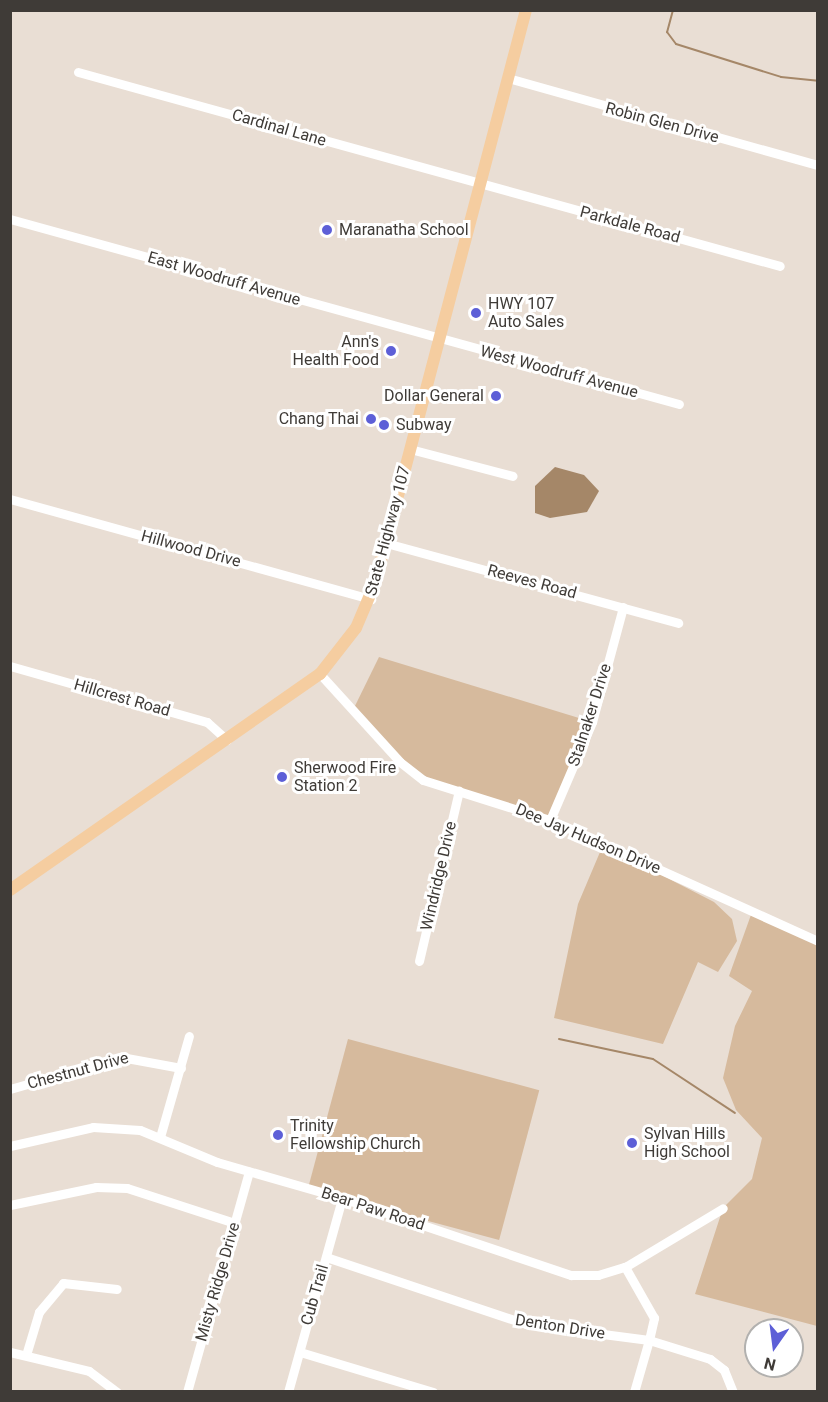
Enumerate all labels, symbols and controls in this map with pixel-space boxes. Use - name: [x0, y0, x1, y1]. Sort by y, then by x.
- street label: Robin Glen Drive: [603, 99, 721, 147]
- street label: Cardinal Lane: [230, 105, 328, 151]
- street label: Parkdale Road: [578, 202, 682, 248]
- place label: Maranatha School: [339, 220, 469, 240]
- marker: Maranatha School: [320, 223, 334, 237]
- street label: East Woodruff Avenue: [145, 248, 303, 310]
- place label: HWY 107 Auto Sales: [488, 294, 564, 332]
- marker: HWY 107 Auto Sales: [469, 306, 483, 320]
- place label: Ann's Health Food: [293, 332, 379, 370]
- street label: West Woodruff Avenue: [478, 342, 640, 402]
- marker: Ann's Health Food: [384, 344, 398, 358]
- place label: Dollar General: [384, 386, 484, 406]
- marker: Dollar General: [489, 389, 503, 403]
- place label: Chang Thai: [278, 409, 359, 429]
- marker: Chang Thai: [364, 412, 378, 426]
- place label: Subway: [396, 415, 451, 435]
- marker: Subway: [377, 418, 391, 432]
- street label: State Highway 107: [361, 464, 415, 598]
- street label: Hillwood Drive: [139, 526, 243, 572]
- street label: Reeves Road: [485, 561, 579, 603]
- street label: Stalnaker Drive: [564, 661, 616, 769]
- street label: Hillcrest Road: [72, 675, 172, 721]
- place label: Sherwood Fire Station 2: [294, 758, 396, 796]
- marker: Sherwood Fire Station 2: [275, 770, 289, 784]
- street label: Dee Jay Hudson Drive: [513, 800, 663, 878]
- street label: Windridge Drive: [417, 819, 461, 933]
- street label: Chestnut Drive: [25, 1048, 131, 1094]
- place label: Trinity Fellowship Church: [290, 1116, 421, 1154]
- place label: Sylvan Hills High School: [644, 1124, 730, 1162]
- marker: Trinity Fellowship Church: [271, 1128, 285, 1142]
- marker: Sylvan Hills High School: [625, 1136, 639, 1150]
- street label: Bear Paw Road: [319, 1183, 427, 1235]
- street label: Misty Ridge Drive: [192, 1220, 244, 1344]
- street label: Cub Trail: [297, 1262, 333, 1328]
- street label: Denton Drive: [514, 1310, 606, 1344]
- north arrow: [744, 1318, 804, 1378]
- text: N: [762, 1353, 778, 1375]

